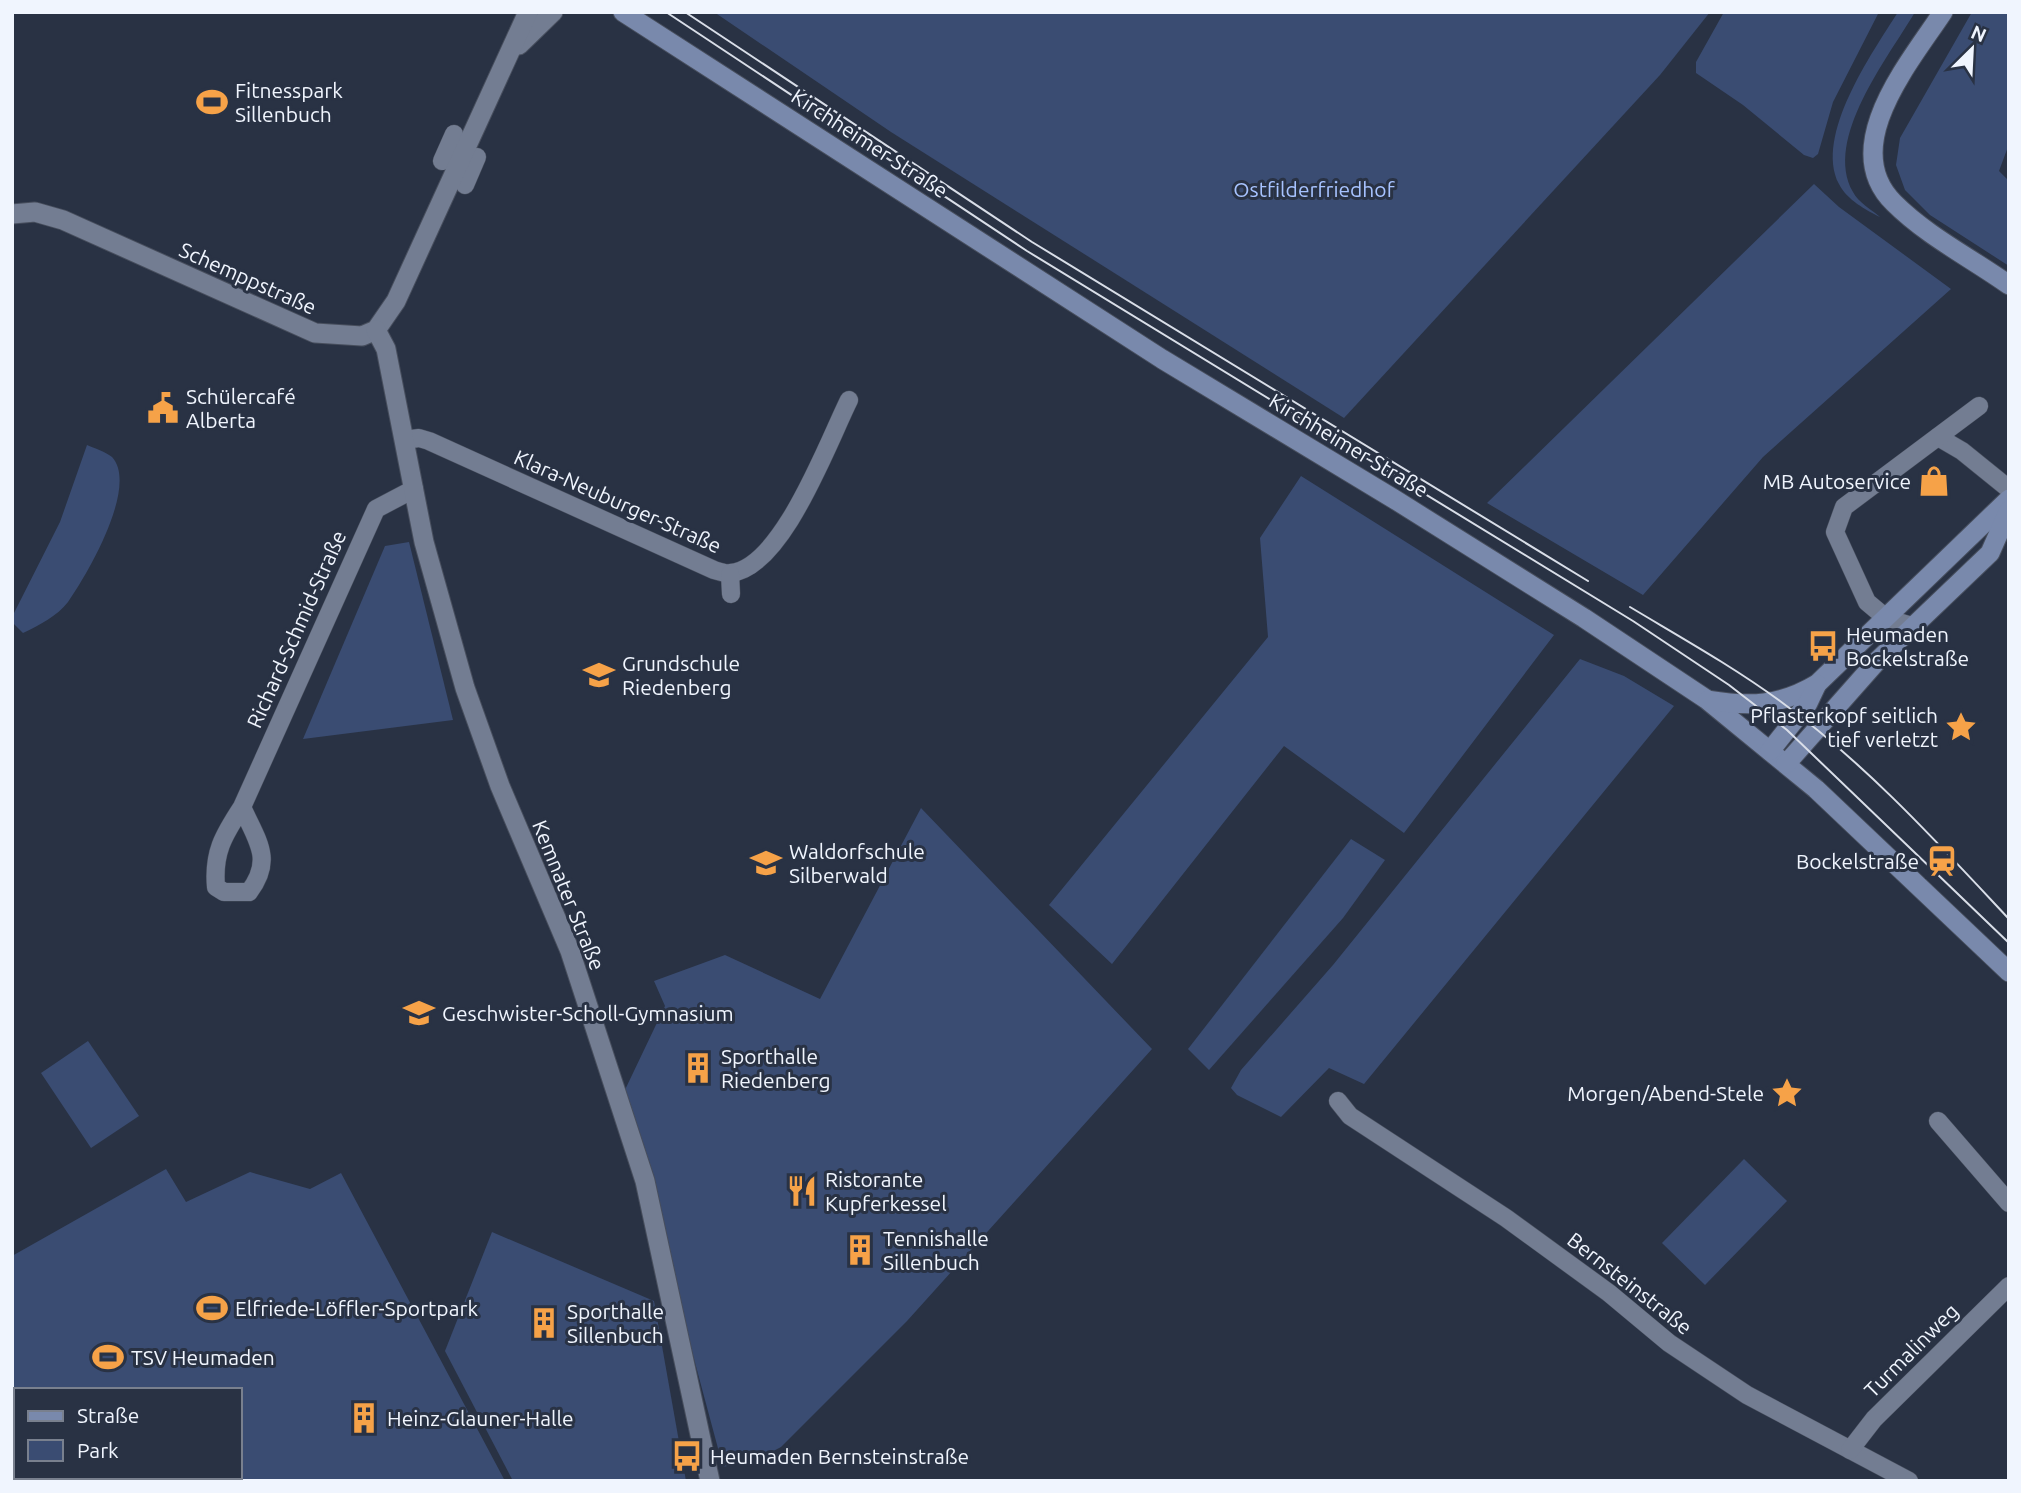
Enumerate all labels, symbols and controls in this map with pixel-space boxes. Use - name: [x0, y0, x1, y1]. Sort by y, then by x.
- north arrow: [1937, 14, 2007, 84]
- text: N: [1968, 21, 1990, 46]
- place label: Fitnesspark Sillenbuch: [235, 78, 343, 126]
- street label: Kirchheimer Straße: [787, 84, 953, 202]
- sports icon: Fitnesspark Sillenbuch: [195, 85, 229, 119]
- park label: Ostfilderfriedhof: [1233, 177, 1396, 201]
- street label: Schemppstraße: [176, 237, 320, 319]
- place label: Schülercafé Alberta: [186, 384, 296, 432]
- street label: Kirchheimer Straße: [1265, 388, 1433, 502]
- public building icon: Schülercafé Alberta: [146, 391, 180, 425]
- street label: Klara-Neuburger-Straße: [511, 444, 725, 558]
- shop icon: MB Autoservice: [1917, 464, 1951, 498]
- place label: MB Autoservice: [1763, 469, 1911, 493]
- street label: Richard-Schmid-Straße: [242, 527, 350, 731]
- place label: Heumaden Bockelstraße: [1846, 622, 1969, 670]
- bus stop icon: Heumaden Bockelstraße: [1806, 629, 1840, 663]
- place label: Grundschule Riedenberg: [622, 651, 740, 699]
- school or university icon: Grundschule Riedenberg: [582, 658, 616, 692]
- place label: Pflasterkopf seitlich tief verletzt: [1750, 703, 1938, 751]
- place icon: Pflasterkopf seitlich tief verletzt: [1944, 710, 1978, 744]
- street label: Kemnater Straße: [528, 816, 610, 974]
- place label: Waldorfschule Silberwald: [789, 839, 925, 887]
- station icon: Bockelstraße: [1925, 844, 1959, 878]
- school or university icon: Waldorfschule Silberwald: [749, 846, 783, 880]
- place label: Bockelstraße: [1796, 849, 1919, 873]
- school or university icon: Geschwister-Scholl-Gymnasium: [402, 996, 436, 1030]
- place label: Geschwister-Scholl-Gymnasium: [442, 1001, 734, 1025]
- place label: Sporthalle Riedenberg: [721, 1044, 831, 1092]
- building icon: Sporthalle Riedenberg: [681, 1051, 715, 1085]
- place icon: Morgen/Abend-Stele: [1770, 1076, 1804, 1110]
- place label: Morgen/Abend-Stele: [1567, 1081, 1764, 1105]
- place label: Ristorante Kupferkessel: [825, 1167, 947, 1215]
- restaurant icon: Ristorante Kupferkessel: [785, 1174, 819, 1208]
- place label: Tennishalle Sillenbuch: [883, 1226, 989, 1274]
- street label: Bernsteinstraße: [1563, 1227, 1697, 1339]
- building icon: Tennishalle Sillenbuch: [843, 1233, 877, 1267]
- sports icon: Elfriede-Löffler-Sportpark: [195, 1291, 229, 1325]
- place label: Elfriede-Löffler-Sportpark: [235, 1296, 478, 1320]
- street label: Turmalinweg: [1859, 1298, 1963, 1402]
- place label: Sporthalle Sillenbuch: [567, 1299, 664, 1347]
- building icon: Sporthalle Sillenbuch: [527, 1306, 561, 1340]
- sports icon: TSV Heumaden: [91, 1340, 125, 1374]
- place label: TSV Heumaden: [131, 1345, 275, 1369]
- legend: [14, 1388, 242, 1479]
- building icon: Heinz-Glauner-Halle: [347, 1401, 381, 1435]
- text: Straße: [77, 1403, 139, 1427]
- place label: Heinz-Glauner-Halle: [387, 1406, 574, 1430]
- text: Park: [77, 1438, 119, 1462]
- bus stop icon: Heumaden Bernsteinstraße: [670, 1439, 704, 1473]
- place label: Heumaden Bernsteinstraße: [710, 1444, 969, 1468]

